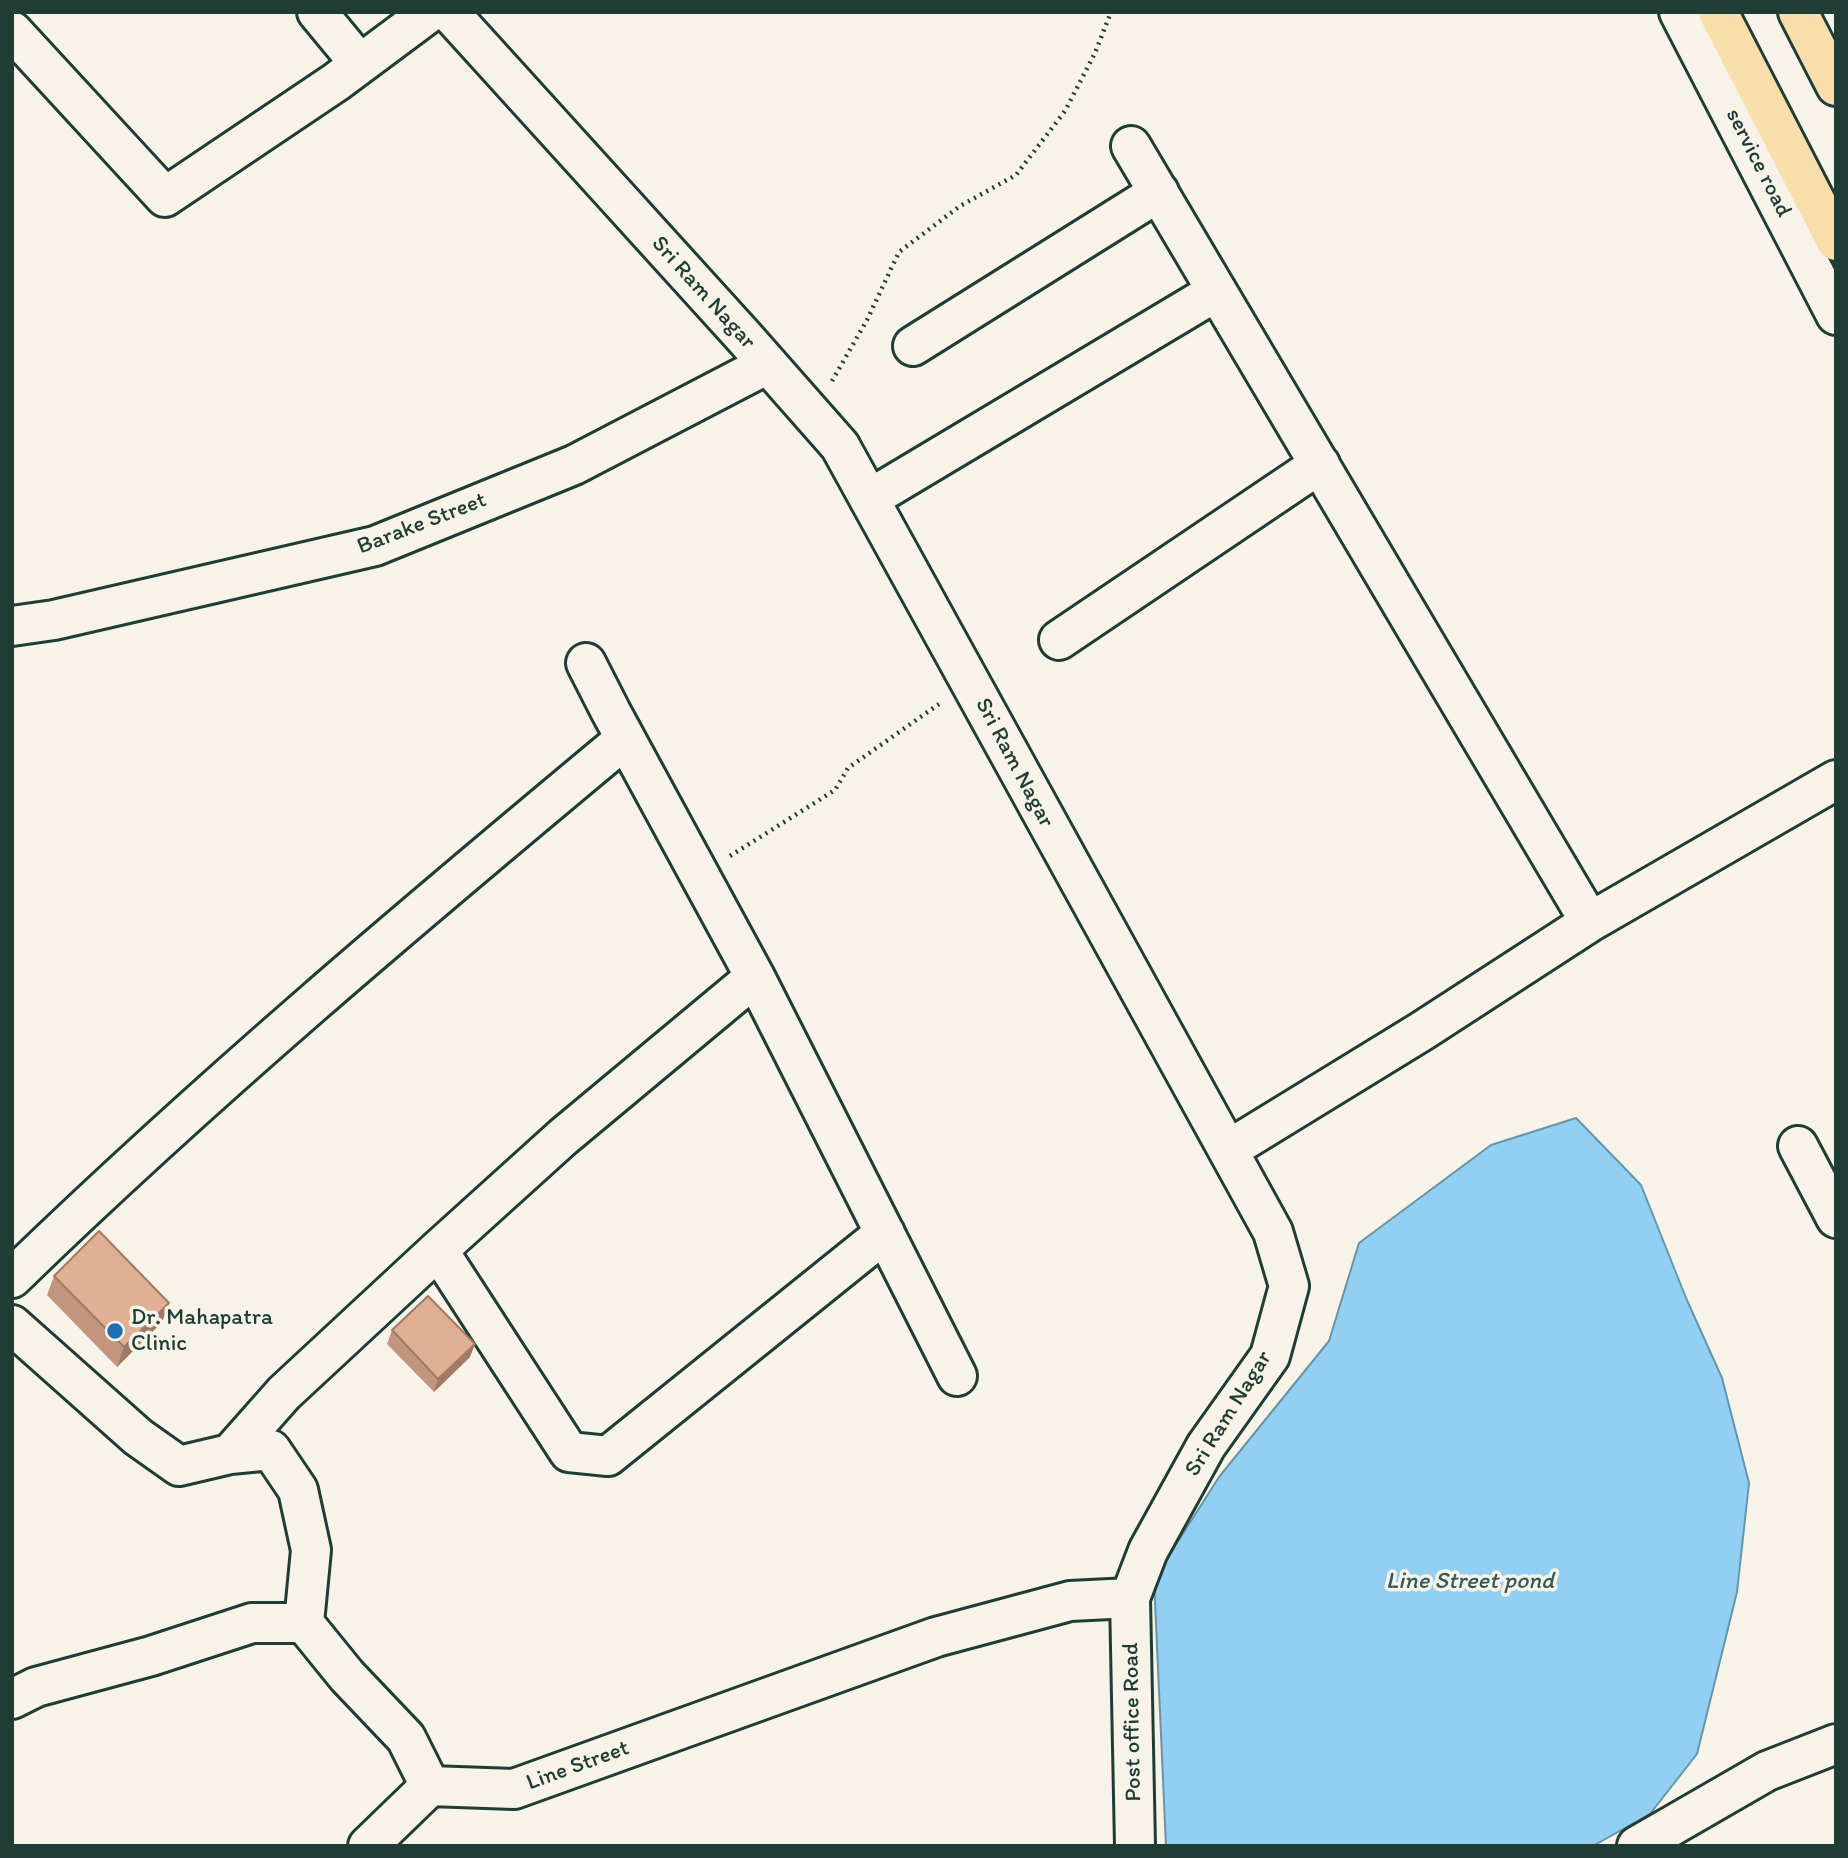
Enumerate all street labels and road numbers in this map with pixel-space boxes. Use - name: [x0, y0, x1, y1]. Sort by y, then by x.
- street label: service road: [1719, 104, 1797, 222]
- street label: Sri Ram Nagar: [645, 231, 761, 355]
- street label: Barake Street: [354, 487, 490, 561]
- street label: Sri Ram Nagar: [968, 693, 1060, 833]
- street label: Sri Ram Nagar: [1179, 1346, 1279, 1482]
- street label: Post office Road: [1118, 1642, 1148, 1802]
- street label: Line Street: [523, 1735, 633, 1797]

